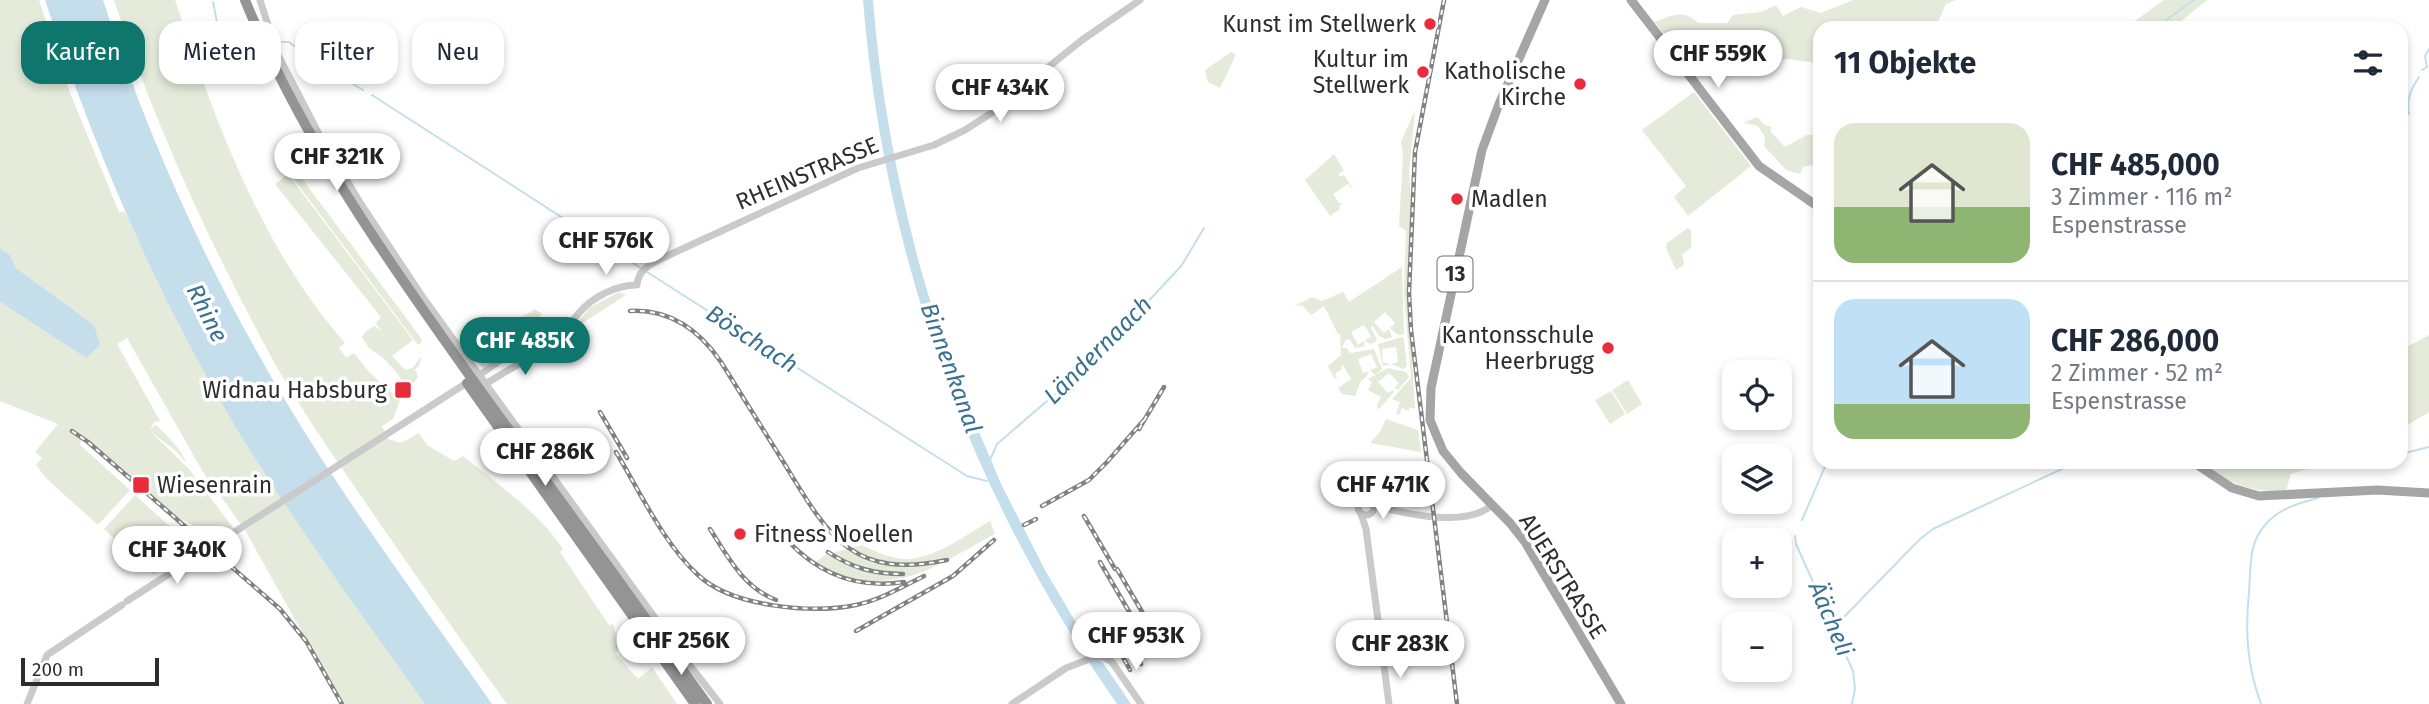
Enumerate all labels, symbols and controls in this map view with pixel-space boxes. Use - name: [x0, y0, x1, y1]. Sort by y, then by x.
- place label: Kunst im Stellwerk: [1222, 10, 1416, 38]
- marker: Kunst im Stellwerk: [1422, 16, 1438, 32]
- chip: Kaufen: [21, 21, 145, 84]
- chip: Mieten: [159, 21, 281, 84]
- chip: Filter: [295, 21, 398, 84]
- chip: Neu: [412, 21, 504, 84]
- pin: CHF 559K: [1646, 31, 1790, 90]
- text: CHF 559K: [1670, 39, 1766, 67]
- icon: filters: [2349, 44, 2387, 82]
- place label: Kultur im Stellwerk: [1313, 45, 1409, 99]
- text: 11 Objekte: [1834, 45, 1976, 81]
- place label: Katholische Kirche: [1444, 57, 1566, 111]
- pin: CHF 434K: [928, 64, 1072, 124]
- marker: Kultur im Stellwerk: [1415, 64, 1431, 80]
- text: CHF 434K: [951, 73, 1049, 101]
- marker: Katholische Kirche: [1572, 76, 1588, 92]
- street label: RHEINSTRASSE: [731, 130, 883, 216]
- pin: CHF 321K: [265, 134, 409, 193]
- text: CHF 321K: [290, 142, 384, 170]
- text: CHF 485,000: [2051, 147, 2220, 183]
- icon: home: [1890, 151, 1974, 235]
- text: 3 Zimmer · 116 m²: [2051, 183, 2232, 211]
- place label: Madlen: [1471, 185, 1548, 213]
- marker: Madlen: [1449, 191, 1465, 207]
- text: Espenstrasse: [2051, 211, 2187, 239]
- pin: CHF 576K: [534, 218, 678, 277]
- text: CHF 576K: [559, 226, 653, 254]
- road number: 13: [1438, 256, 1472, 292]
- water label: Rhine: [181, 279, 233, 347]
- water label: Ländernaach: [1038, 290, 1158, 410]
- water label: Böschach: [701, 299, 803, 379]
- water label: Binnenkanal: [914, 299, 988, 437]
- pin: CHF 485K: [453, 318, 597, 377]
- place label: Kantonsschule Heerbrugg: [1441, 321, 1594, 375]
- text: CHF 286,000: [2051, 323, 2219, 359]
- text: CHF 485K: [476, 326, 574, 354]
- icon: home: [1890, 327, 1974, 411]
- marker: Kantonsschule Heerbrugg: [1600, 340, 1616, 356]
- text: 2 Zimmer · 52 m²: [2051, 359, 2223, 387]
- map controls: [1722, 360, 1792, 682]
- button: locate: [1722, 360, 1792, 430]
- place label: Widnau Habsburg: [202, 376, 387, 404]
- marker: Widnau Habsburg: [393, 380, 413, 400]
- text: Espenstrasse: [2051, 387, 2187, 415]
- pin: CHF 286K: [473, 428, 617, 488]
- text: CHF 286K: [496, 437, 594, 465]
- button: layers: [1722, 444, 1792, 514]
- pin: CHF 471K: [1311, 462, 1455, 521]
- text: CHF 471K: [1336, 470, 1430, 498]
- place label: Wiesenrain: [157, 471, 272, 499]
- marker: Wiesenrain: [131, 475, 151, 495]
- street label: AUERSTRASSE: [1513, 508, 1613, 644]
- place label: Fitness Noellen: [754, 520, 914, 548]
- pin: CHF 340K: [105, 526, 249, 586]
- marker: Fitness Noellen: [732, 526, 748, 542]
- button: +: [1722, 528, 1792, 598]
- text: CHF 340K: [128, 535, 226, 563]
- water label: Äächeli: [1802, 576, 1859, 661]
- pin: CHF 953K: [1064, 612, 1208, 672]
- button: −: [1722, 612, 1792, 682]
- pin: CHF 256K: [609, 618, 753, 677]
- pin: CHF 283K: [1328, 620, 1472, 680]
- text: CHF 953K: [1088, 621, 1184, 649]
- text: CHF 256K: [633, 626, 729, 654]
- text: CHF 283K: [1352, 629, 1448, 657]
- scale bar: [21, 655, 159, 687]
- text: 200 m: [32, 658, 84, 681]

